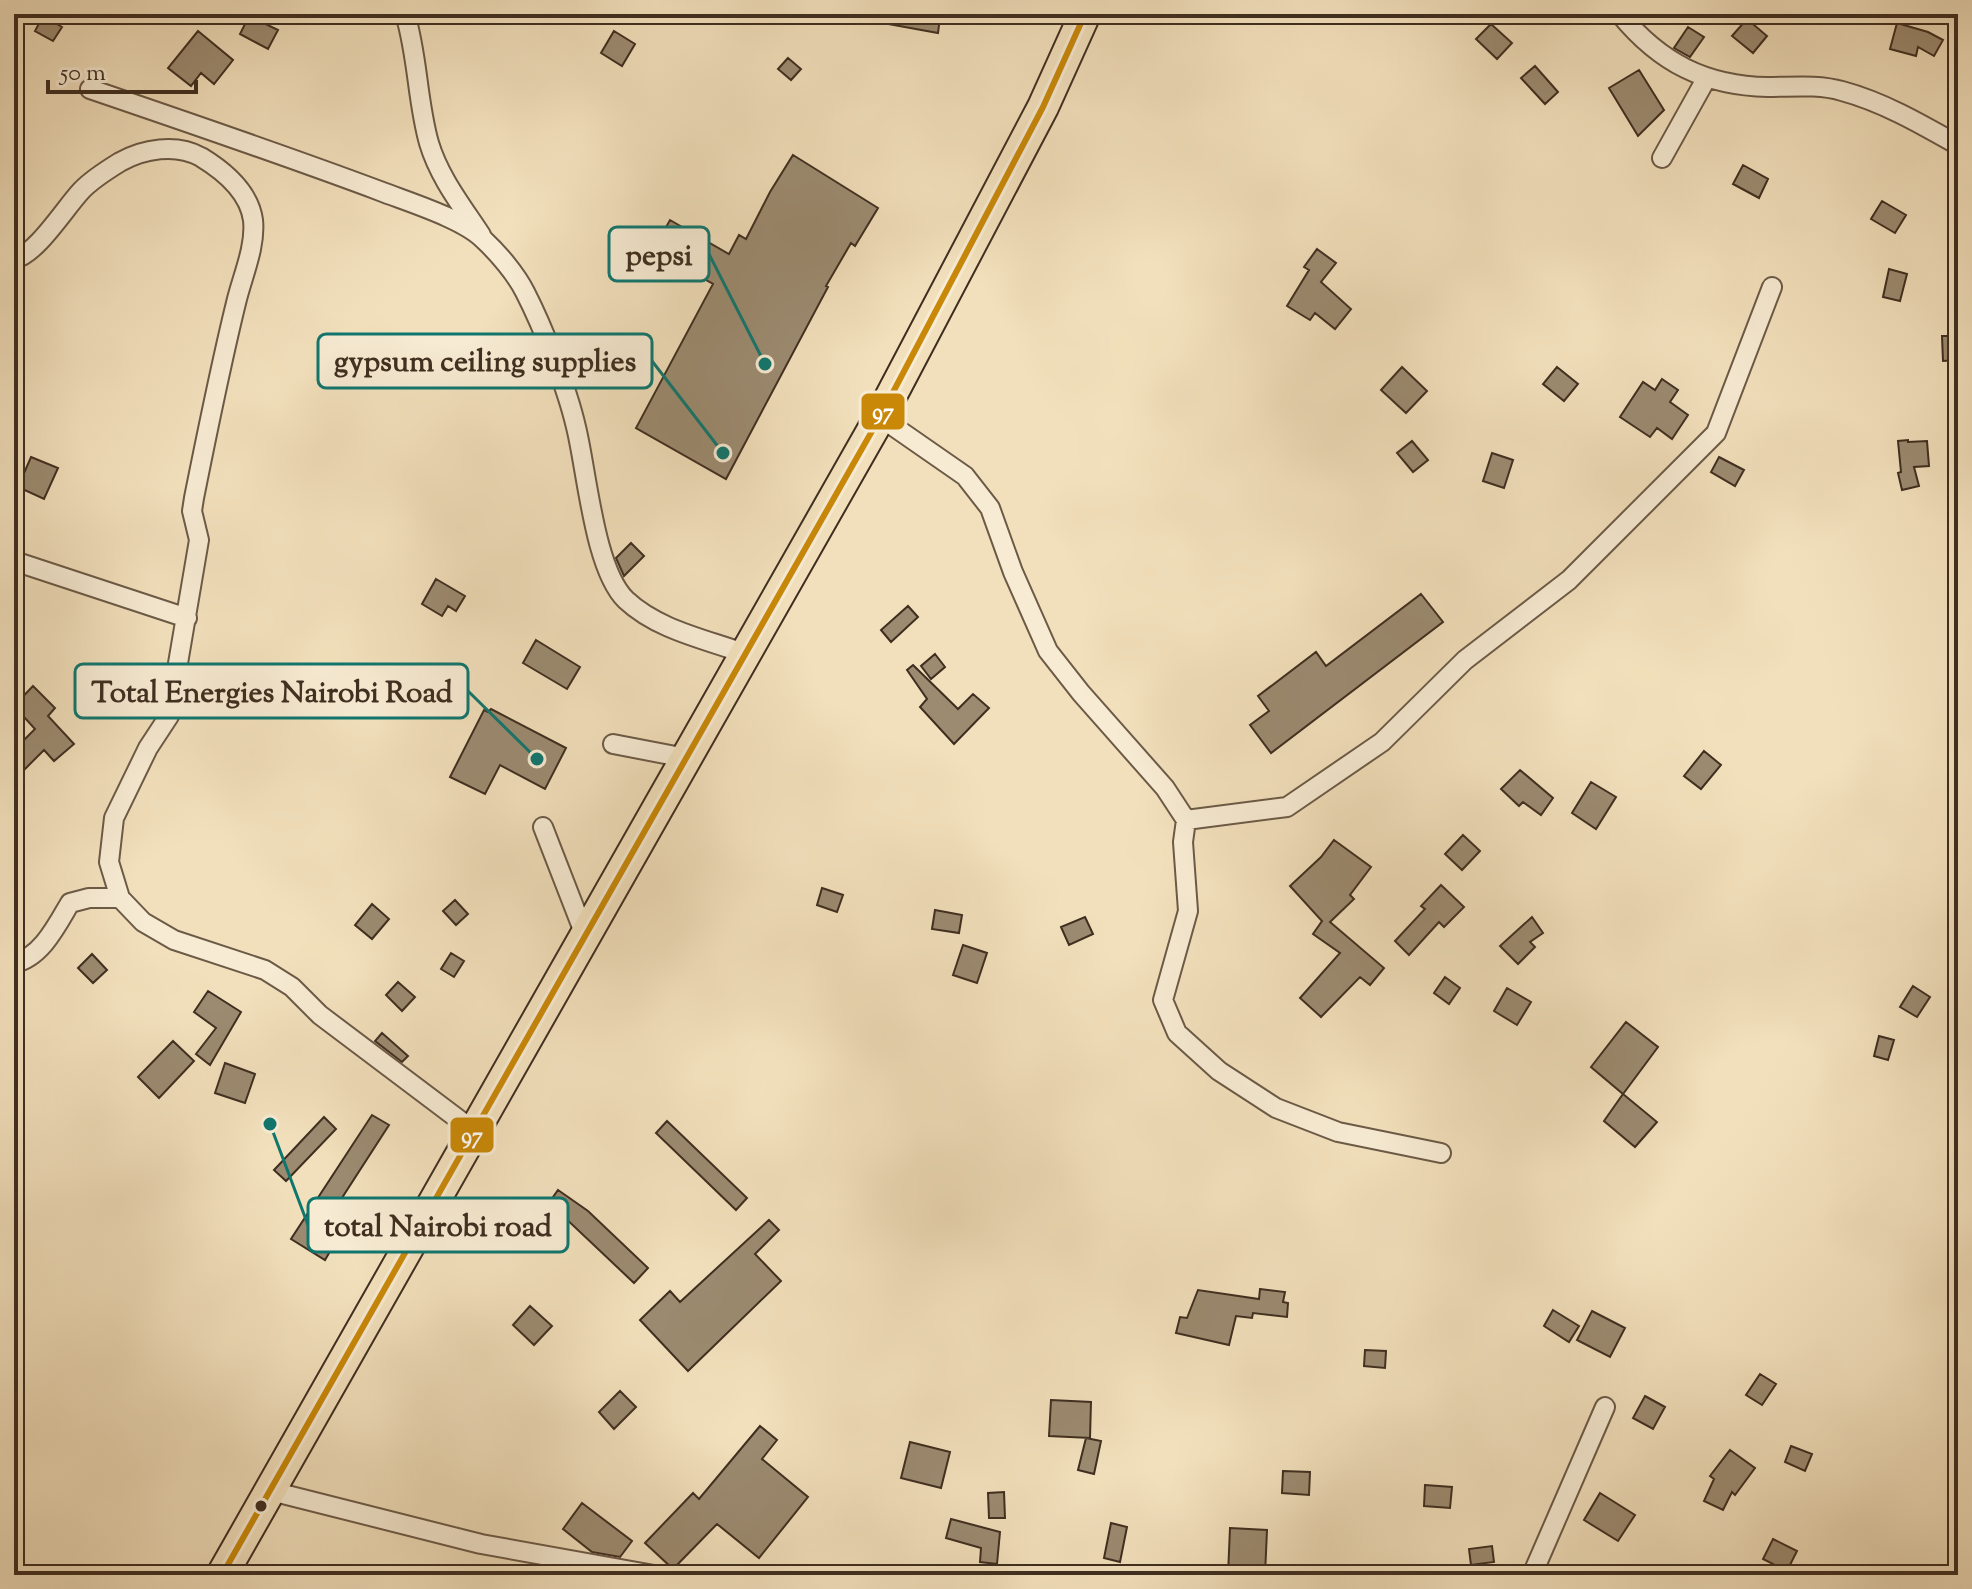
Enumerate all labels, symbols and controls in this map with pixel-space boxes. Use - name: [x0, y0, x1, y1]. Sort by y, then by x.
- scale bar: [48, 44, 196, 94]
- text: 50 m: [58, 57, 106, 91]
- callout: pepsi: [609, 227, 709, 281]
- text: pepsi: [625, 236, 693, 279]
- callout: gypsum ceiling supplies: [318, 334, 652, 388]
- text: gypsum ceiling supplies: [334, 342, 636, 385]
- line badge: 97: [860, 392, 906, 431]
- text: 97: [872, 398, 895, 430]
- callout: Total Energies Nairobi Road: [75, 664, 468, 718]
- text: Total Energies Nairobi Road: [91, 673, 453, 716]
- line badge: 97: [449, 1116, 495, 1154]
- text: 97: [461, 1122, 484, 1154]
- callout: total Nairobi road: [308, 1198, 568, 1252]
- text: total Nairobi road: [324, 1207, 552, 1250]
- unlabelled marker: [253, 1498, 269, 1514]

